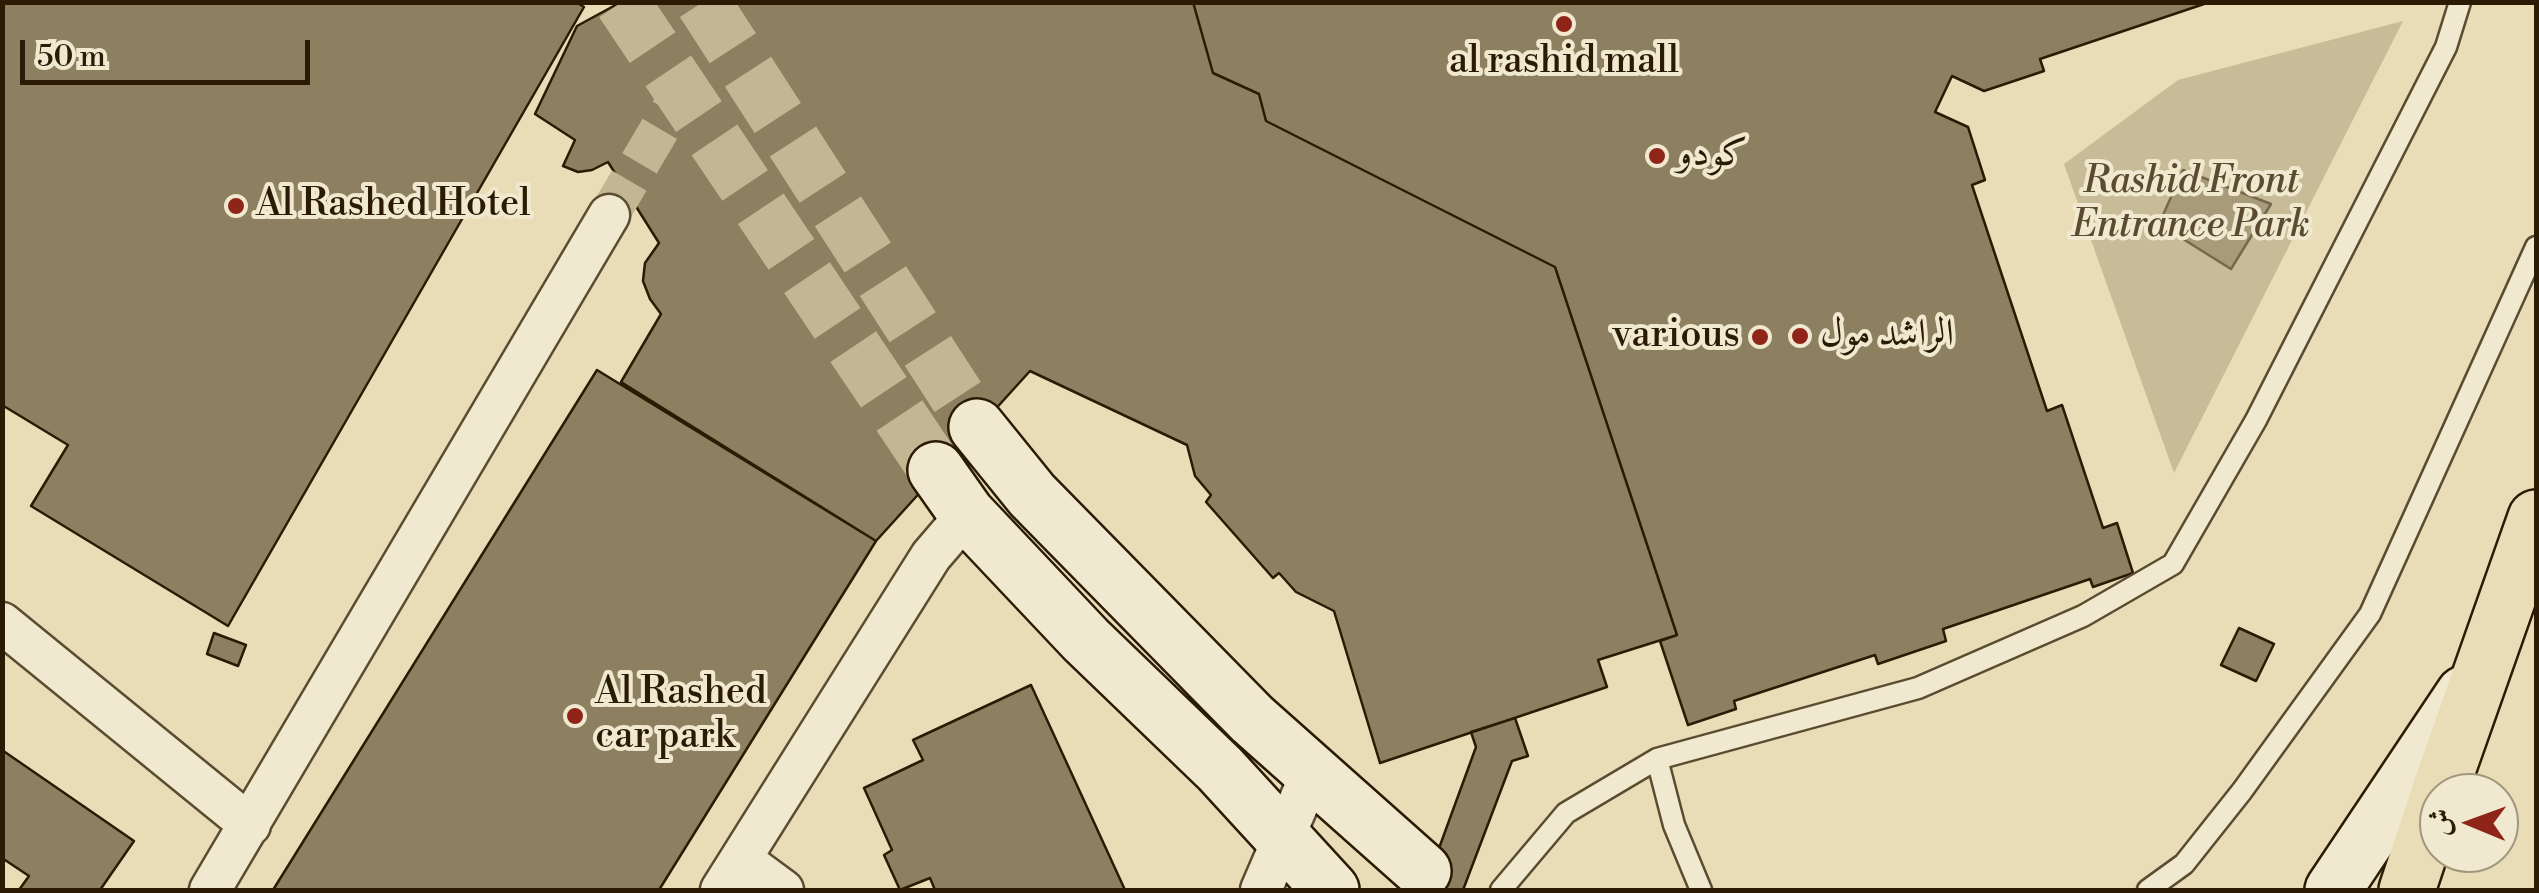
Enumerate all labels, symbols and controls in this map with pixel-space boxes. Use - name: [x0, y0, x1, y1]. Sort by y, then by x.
- marker: al rashid mall: [1553, 13, 1575, 35]
- scale bar: [25, 20, 315, 82]
- text: 50 m: [37, 38, 106, 76]
- place label: al rashid mall: [1449, 40, 1679, 86]
- place label: كودو: [1677, 133, 1747, 179]
- marker: كودو: [1646, 145, 1668, 167]
- park label: Rashid Front Entrance Park: [2072, 160, 2310, 250]
- place label: Al Rashed Hotel: [256, 183, 531, 229]
- marker: Al Rashed Hotel: [225, 195, 247, 217]
- place label: الراشد مول: [1820, 313, 1954, 359]
- place label: various: [1613, 314, 1740, 360]
- marker: الراشد مول: [1789, 325, 1811, 347]
- marker: various: [1749, 326, 1771, 348]
- place label: Al Rashed car park: [595, 671, 767, 761]
- marker: Al Rashed car park: [564, 705, 586, 727]
- north arrow: [2419, 773, 2519, 873]
- text: ش: [2423, 808, 2458, 837]

